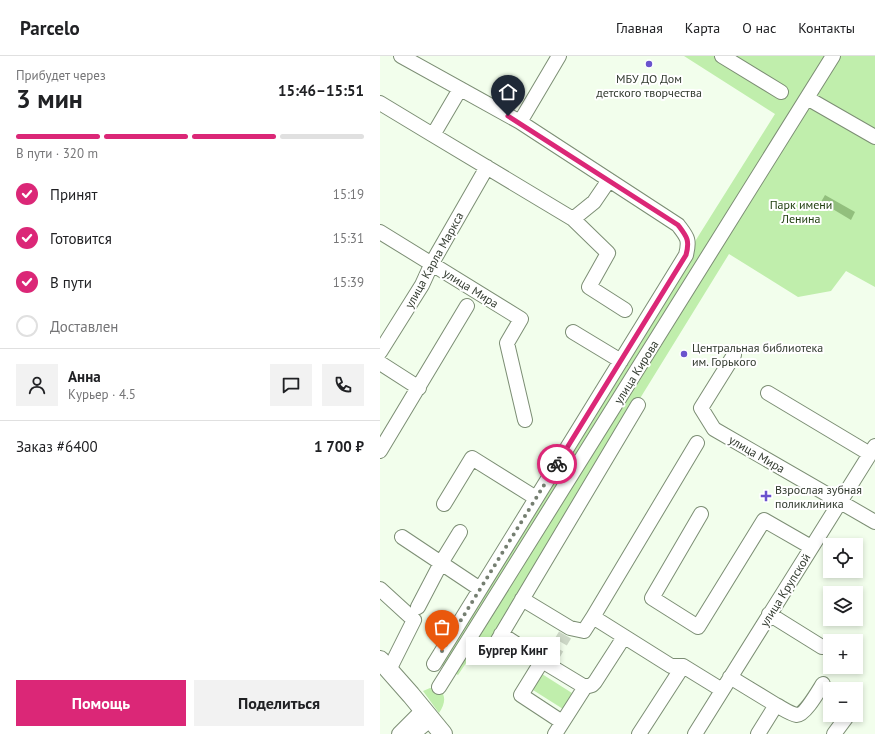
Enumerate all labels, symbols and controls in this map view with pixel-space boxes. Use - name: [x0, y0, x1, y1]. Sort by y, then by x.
- text: Parcelo: [20, 16, 80, 40]
- text: Главная: [616, 19, 663, 37]
- text: Карта: [685, 19, 720, 37]
- text: О нас: [742, 19, 776, 37]
- text: Контакты: [798, 19, 855, 37]
- marker: МБУ ДО Дом детского творчества: [644, 59, 654, 69]
- text: Прибудет через: [16, 67, 106, 84]
- place label: МБУ ДО Дом детского творчества: [596, 71, 702, 100]
- pin: [491, 75, 525, 116]
- text: 15:46–15:51: [278, 81, 364, 100]
- icon: home: [497, 81, 519, 103]
- text: 3 мин: [16, 82, 83, 115]
- text: В пути · 320 m: [16, 145, 98, 162]
- icon: check: [16, 183, 38, 205]
- text: Принят: [50, 185, 97, 204]
- text: 15:19: [333, 186, 364, 203]
- park label: Парк имени Ленина: [770, 197, 832, 226]
- street label: улица Карла Маркса: [401, 209, 467, 311]
- icon: check: [16, 227, 38, 249]
- text: Готовится: [50, 229, 112, 248]
- text: 15:31: [333, 230, 364, 247]
- street label: улица Мира: [441, 265, 501, 311]
- icon: check: [16, 271, 38, 293]
- text: В пути: [50, 273, 92, 292]
- text: 15:39: [333, 274, 364, 291]
- text: Доставлен: [50, 317, 118, 336]
- street label: улица Кирова: [610, 337, 662, 407]
- place label: Центральная библиотека им. Горького: [692, 340, 823, 369]
- marker: Центральная библиотека им. Горького: [679, 349, 689, 359]
- button: person: [16, 364, 58, 406]
- button: chat: [270, 364, 312, 406]
- button: phone: [322, 364, 364, 406]
- text: Анна: [68, 367, 101, 386]
- text: Курьер · 4.5: [68, 386, 136, 403]
- street label: улица Мира: [726, 432, 788, 476]
- text: Заказ #6400: [16, 437, 98, 456]
- text: 1 700 ₽: [314, 437, 364, 456]
- courier: [537, 444, 577, 484]
- icon: bike: [546, 453, 568, 475]
- place label: Взрослая зубная поликлиника: [775, 482, 862, 511]
- marker: Взрослая зубная поликлиника: [760, 490, 772, 502]
- map controls: [823, 538, 863, 722]
- button: locate: [823, 538, 863, 578]
- street label: улица Крупской: [757, 551, 813, 629]
- button: layers: [823, 586, 863, 626]
- pin: [425, 610, 459, 651]
- icon: bag: [431, 616, 453, 638]
- button: +: [823, 634, 863, 674]
- callout: Бургер Кинг: [466, 637, 560, 665]
- text: Бургер Кинг: [478, 642, 548, 659]
- button: Помощь: [16, 680, 186, 726]
- button: Поделиться: [194, 680, 364, 726]
- button: −: [823, 682, 863, 722]

